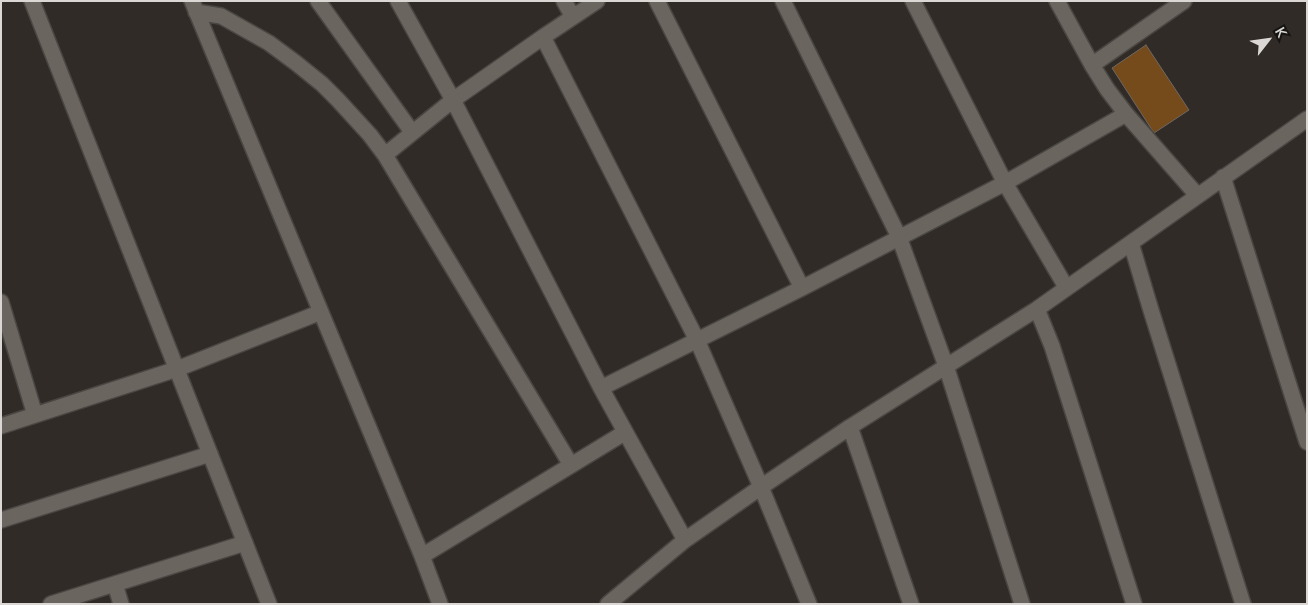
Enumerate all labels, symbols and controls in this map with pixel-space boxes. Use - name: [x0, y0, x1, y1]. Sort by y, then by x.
- north arrow: [1243, 15, 1293, 65]
- text: K: [1271, 24, 1292, 41]

